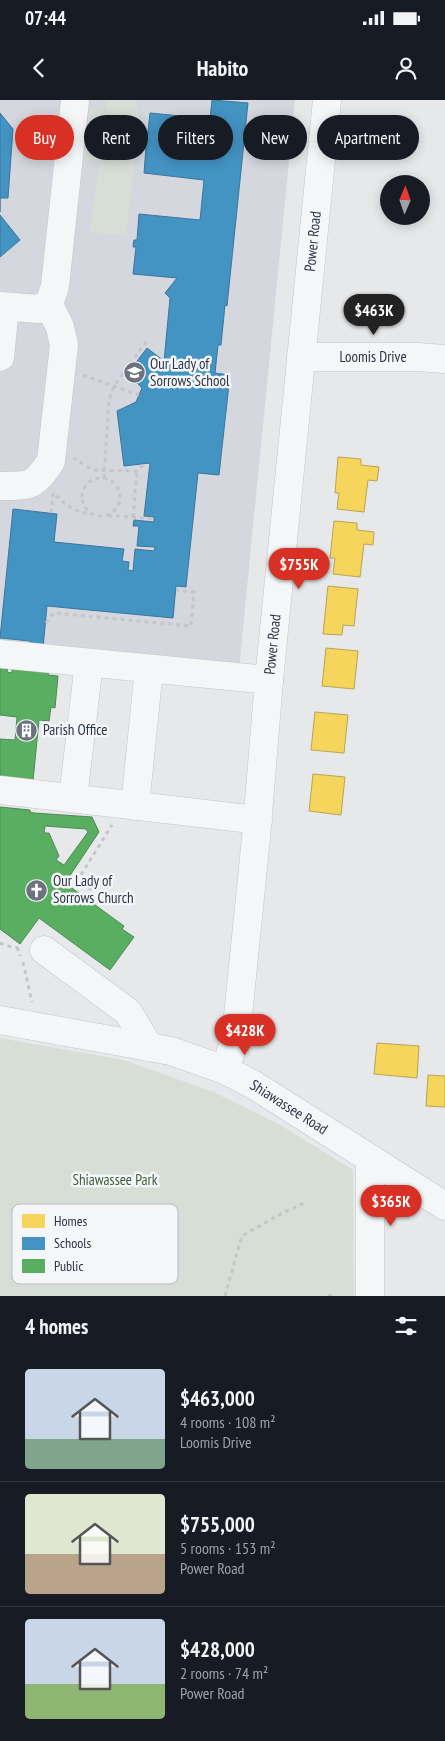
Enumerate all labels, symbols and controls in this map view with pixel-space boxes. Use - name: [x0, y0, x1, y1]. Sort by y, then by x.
- text: 07:44: [25, 6, 66, 30]
- icon: back: [25, 54, 53, 82]
- text: Habito: [197, 54, 248, 82]
- icon: person: [392, 54, 420, 82]
- chip: Buy: [15, 115, 74, 160]
- chip: Rent: [84, 115, 148, 160]
- chip: Filters: [158, 115, 233, 160]
- chip: New: [243, 115, 307, 160]
- chip: Apartment: [317, 115, 419, 160]
- north arrow: [380, 175, 430, 225]
- map controls: [380, 175, 430, 225]
- street label: Power Road: [300, 210, 325, 272]
- pin: $463K: [339, 294, 409, 336]
- text: $463K: [355, 300, 393, 320]
- street label: Loomis Drive: [339, 347, 407, 366]
- place label: Our Lady of Sorrows School: [150, 354, 230, 390]
- school or university icon: Our Lady of Sorrows School: [122, 361, 146, 385]
- pin: $755K: [264, 548, 334, 590]
- text: $755K: [280, 554, 318, 574]
- street label: Power Road: [260, 613, 285, 675]
- building icon: Parish Office: [15, 718, 39, 742]
- place label: Parish Office: [43, 720, 108, 739]
- place label: Our Lady of Sorrows Church: [53, 871, 134, 907]
- church icon: Our Lady of Sorrows Church: [25, 878, 49, 902]
- pin: $428K: [210, 1014, 280, 1056]
- text: $428K: [226, 1020, 264, 1040]
- street label: Shiawassee Road: [247, 1075, 332, 1138]
- park label: Shiawassee Park: [72, 1170, 158, 1189]
- pin: $365K: [356, 1184, 426, 1227]
- text: $365K: [372, 1191, 410, 1211]
- legend: [12, 1204, 178, 1284]
- text: Homes: [54, 1212, 87, 1230]
- text: Schools: [54, 1234, 91, 1252]
- text: Public: [54, 1257, 83, 1275]
- icon: filters: [392, 1312, 420, 1340]
- text: 4 homes: [25, 1313, 88, 1340]
- text: $463,000: [180, 1385, 255, 1412]
- icon: home: [65, 1389, 125, 1449]
- text: 4 rooms · 108 m²: [180, 1412, 276, 1432]
- text: Loomis Drive: [180, 1432, 252, 1452]
- text: $755,000: [180, 1511, 255, 1538]
- icon: home: [65, 1514, 125, 1574]
- text: 5 rooms · 153 m²: [180, 1538, 276, 1558]
- text: Power Road: [180, 1558, 245, 1578]
- text: $428,000: [180, 1636, 255, 1663]
- icon: home: [65, 1639, 125, 1699]
- text: 2 rooms · 74 m²: [180, 1663, 268, 1683]
- text: Power Road: [180, 1683, 245, 1703]

